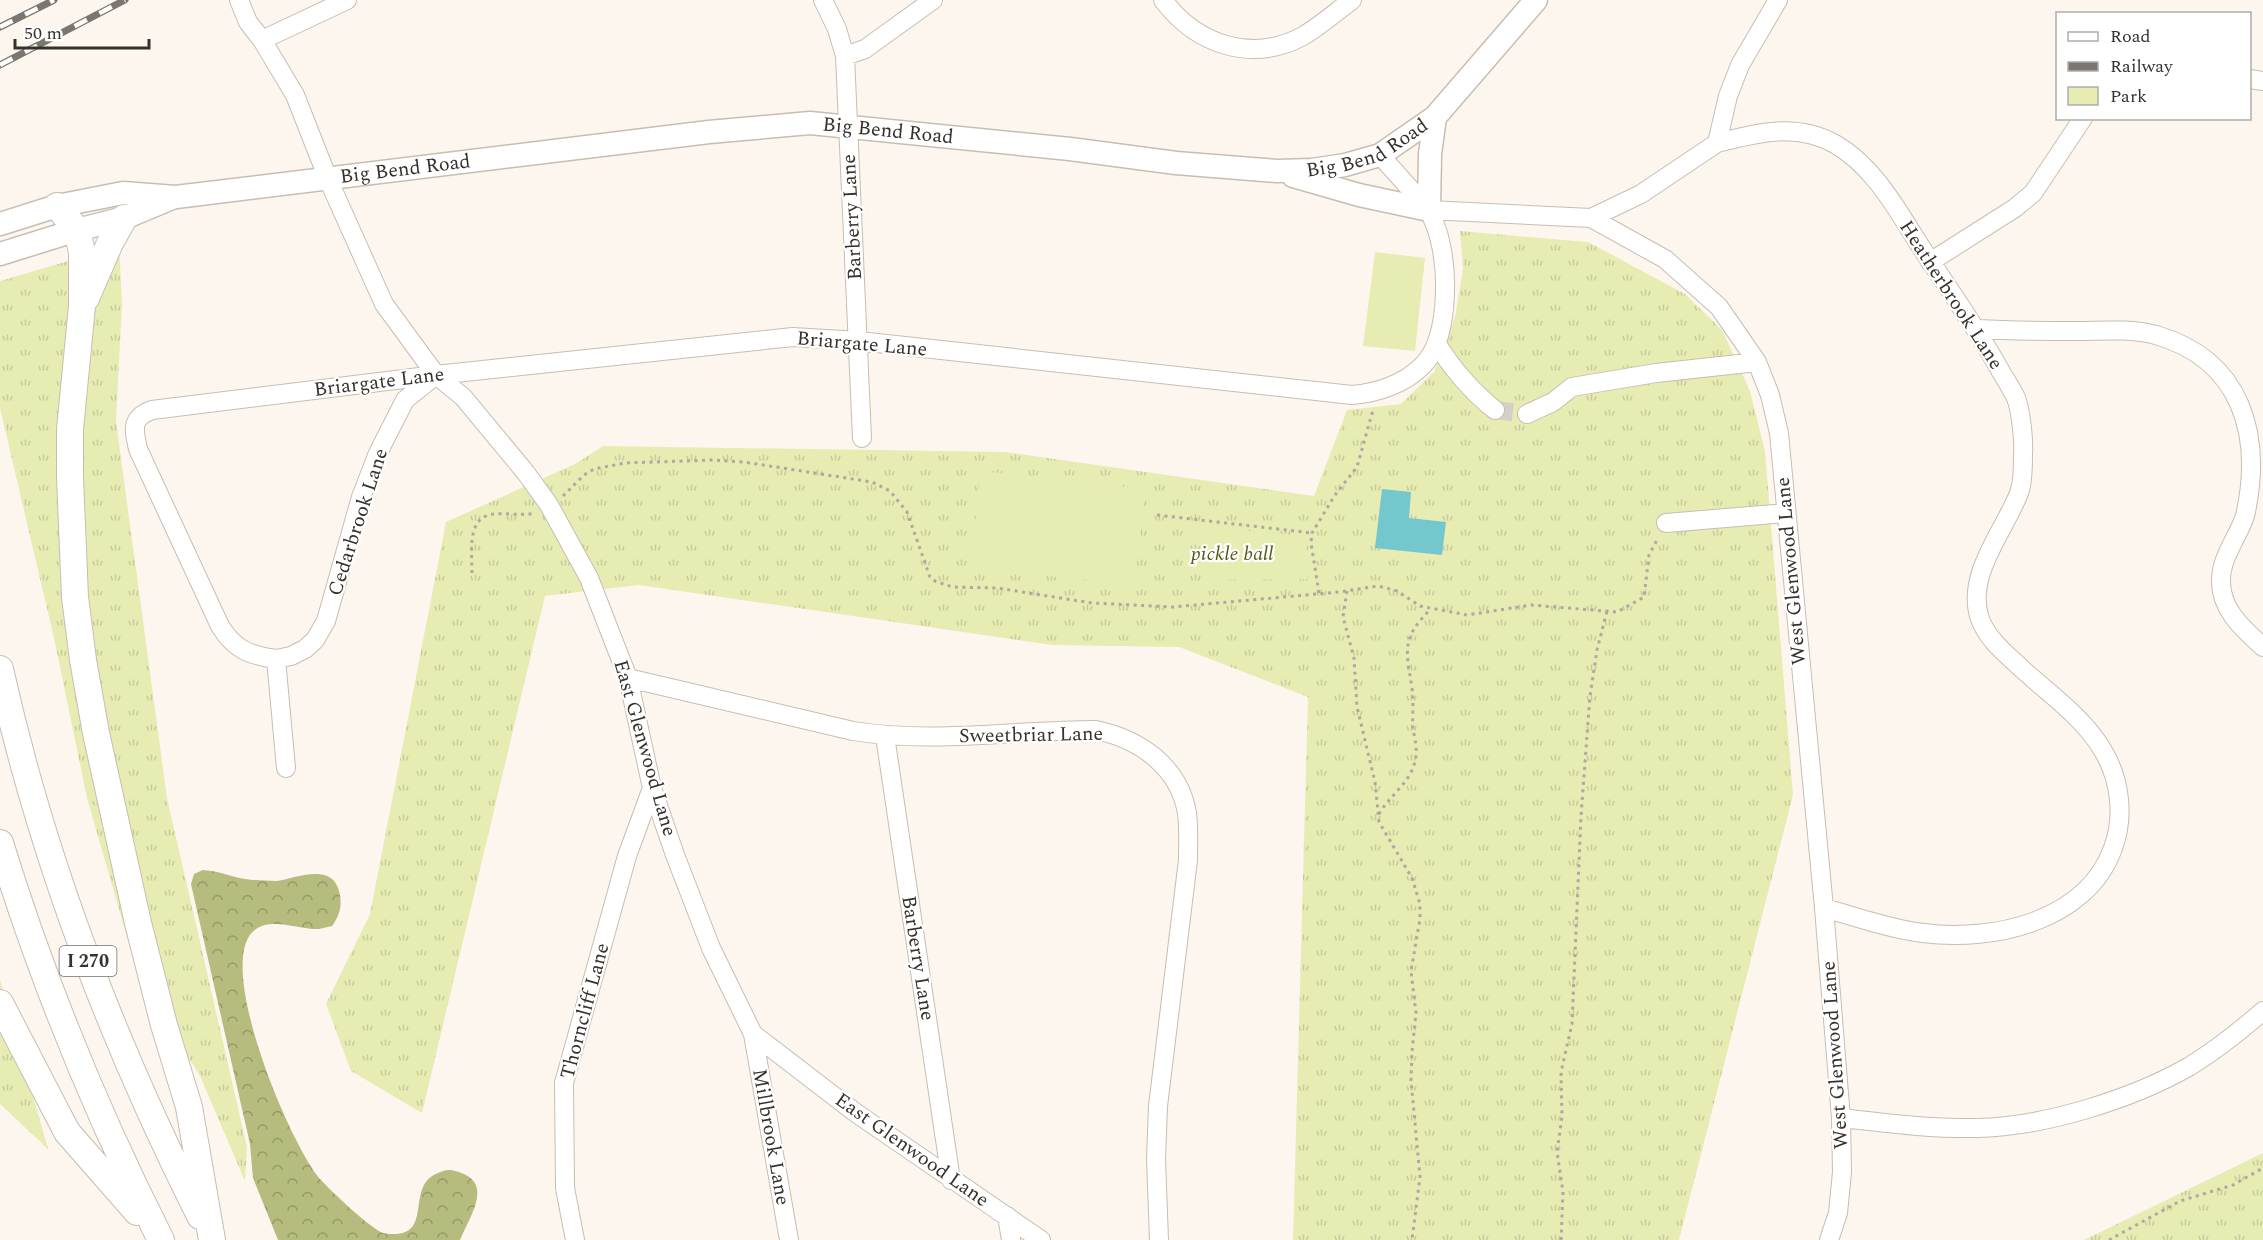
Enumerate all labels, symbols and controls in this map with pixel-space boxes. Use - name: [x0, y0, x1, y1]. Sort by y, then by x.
- scale bar: [15, 12, 148, 50]
- legend: [2056, 12, 2251, 120]
- text: 50 m: [24, 20, 62, 47]
- text: Road: [2110, 23, 2151, 50]
- text: Railway: [2110, 53, 2174, 80]
- text: Park: [2110, 83, 2147, 110]
- street label: Big Bend Road: [821, 109, 955, 152]
- street label: Big Bend Road: [1304, 111, 1434, 186]
- street label: Big Bend Road: [338, 146, 472, 192]
- street label: Barberry Lane: [834, 153, 870, 281]
- street label: Heatherbrook Lane: [1891, 214, 2011, 376]
- street label: Briargate Lane: [795, 323, 929, 365]
- street label: Briargate Lane: [312, 359, 446, 405]
- street label: Cedarbrook Lane: [320, 444, 396, 600]
- street label: West Glenwood Lane: [1768, 476, 1814, 666]
- park label: pickle ball: [1190, 539, 1273, 569]
- street label: East Glenwood Lane: [605, 656, 685, 840]
- street label: Sweetbriar Lane: [959, 719, 1103, 751]
- street label: Barberry Lane: [893, 893, 943, 1023]
- street label: Thorncliff Lane: [552, 940, 618, 1082]
- road number: I 270: [60, 946, 116, 976]
- street label: West Glenwood Lane: [1813, 960, 1857, 1150]
- street label: Millbrook Lane: [744, 1066, 798, 1208]
- street label: East Glenwood Lane: [829, 1085, 995, 1215]

